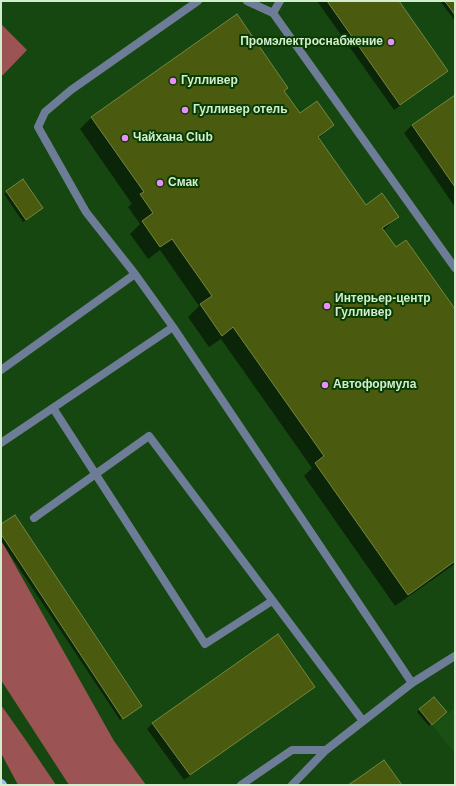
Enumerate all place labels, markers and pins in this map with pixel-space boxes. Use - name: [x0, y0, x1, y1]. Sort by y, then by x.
- place label: Промэлектроснабжение: [240, 35, 383, 49]
- marker: Промэлектроснабжение: [386, 37, 396, 47]
- place label: Гулливер: [181, 74, 238, 88]
- marker: Гулливер: [168, 76, 178, 86]
- place label: Гулливер отель: [193, 103, 288, 117]
- marker: Гулливер отель: [180, 105, 190, 115]
- place label: Чайхана Club: [133, 131, 213, 145]
- marker: Чайхана Club: [120, 133, 130, 143]
- place label: Смак: [168, 176, 198, 190]
- marker: Смак: [155, 178, 165, 188]
- place label: Интерьер-центр Гулливер: [335, 292, 431, 320]
- marker: Интерьер-центр Гулливер: [322, 301, 332, 311]
- place label: Автоформула: [333, 378, 416, 392]
- marker: Автоформула: [320, 380, 330, 390]

